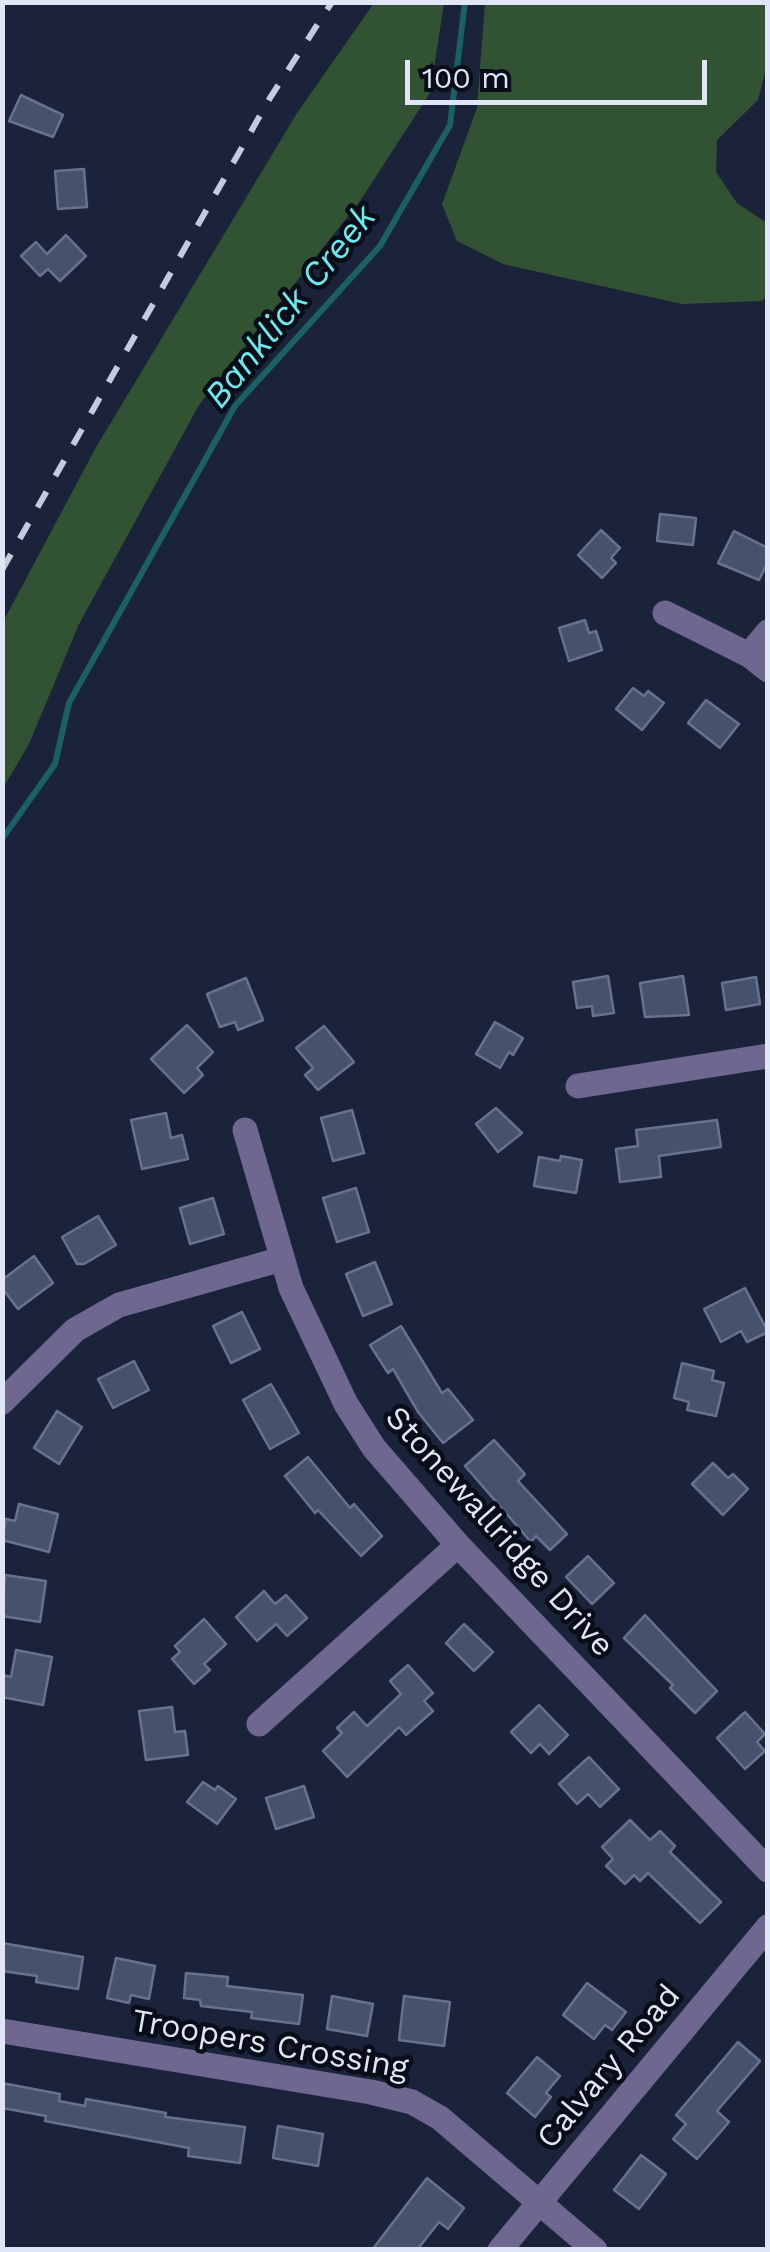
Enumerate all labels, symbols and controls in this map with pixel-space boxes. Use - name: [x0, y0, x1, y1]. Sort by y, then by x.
- scale bar: [410, 40, 712, 102]
- text: 100 m: [422, 60, 510, 95]
- water label: Banklick Creek: [196, 197, 386, 417]
- street label: Stonewallridge Drive: [377, 1399, 621, 1665]
- street label: Calvary Road: [529, 1977, 689, 2157]
- street label: Troopers Crossing: [129, 2002, 411, 2088]

